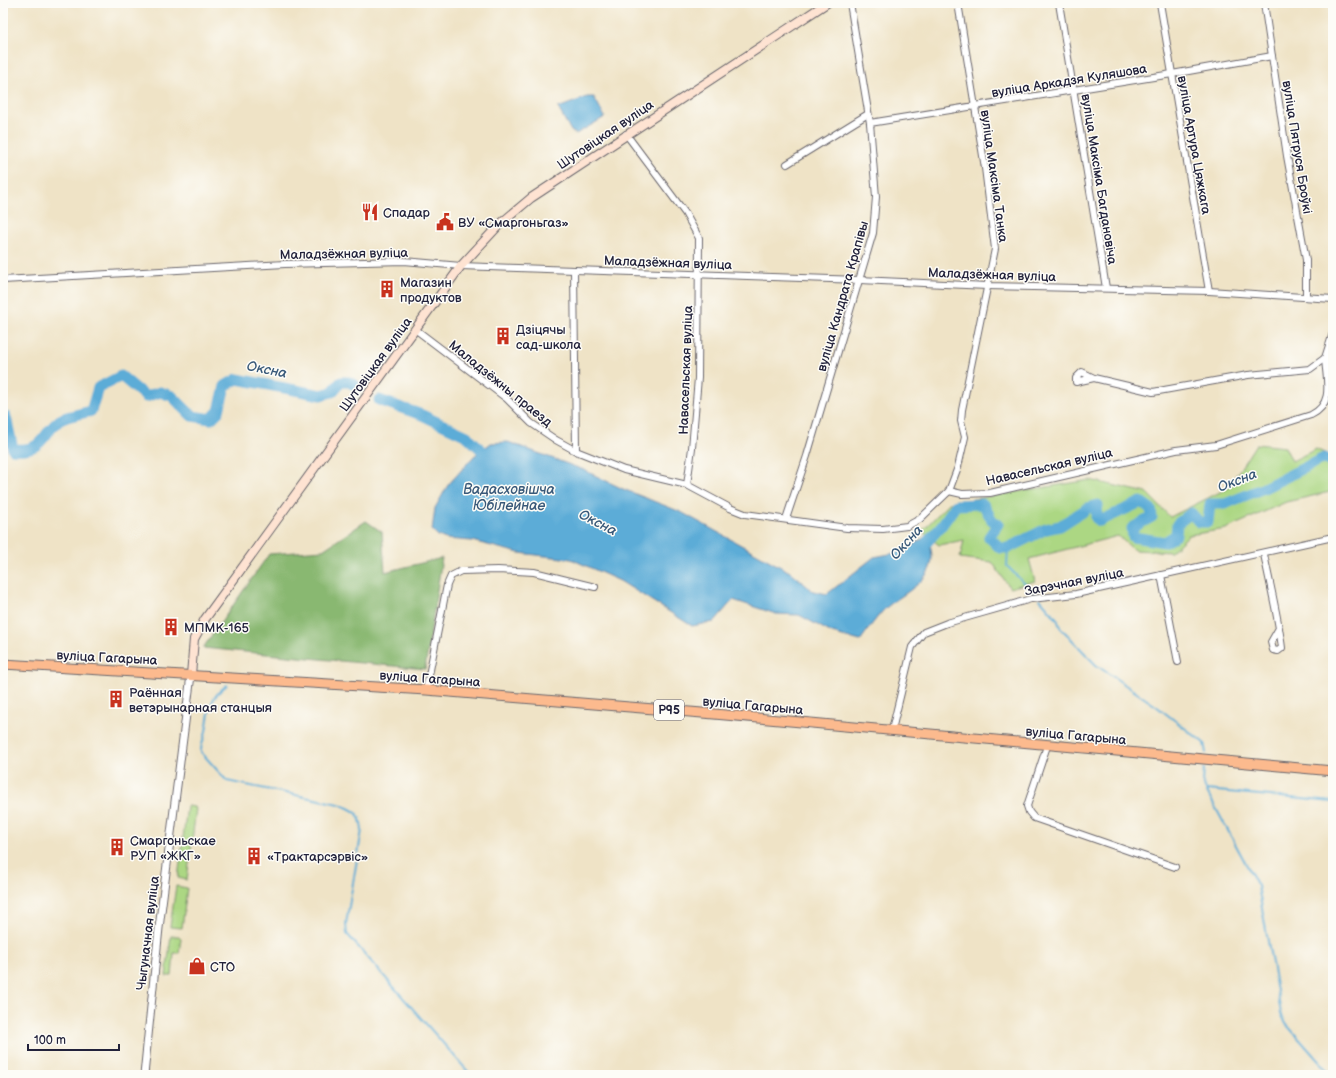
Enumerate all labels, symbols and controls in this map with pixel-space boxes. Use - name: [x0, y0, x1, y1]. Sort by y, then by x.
- street label: вуліца Аркадзя Куляшова: [990, 61, 1148, 101]
- street label: вуліца Артура Цяжкага: [1174, 74, 1214, 216]
- street label: вуліца Пятруся Броўкі: [1279, 79, 1315, 215]
- street label: вуліца Максіма Багдановіча: [1078, 93, 1120, 266]
- street label: Шутовіцкая вуліца: [554, 97, 657, 173]
- street label: вуліца Максіма Танка: [977, 109, 1011, 244]
- restaurant icon: Спадар: [360, 202, 380, 222]
- place label: Спадар: [383, 205, 431, 221]
- public building icon: ВУ «Смаргоньгаз»: [435, 212, 455, 232]
- place label: ВУ «Смаргоньгаз»: [458, 215, 569, 231]
- street label: вуліца Кандрата Крапівы: [814, 219, 872, 373]
- street label: Маладзёжная вуліца: [280, 245, 409, 263]
- street label: Маладзёжная вуліца: [603, 253, 733, 273]
- street label: Маладзёжная вуліца: [927, 265, 1057, 285]
- place label: Магазин продуктов: [400, 275, 462, 306]
- building icon: Магазин продуктов: [377, 279, 397, 299]
- street label: Навасельская вуліца: [676, 305, 696, 435]
- street label: Шутовіцкая вуліца: [336, 314, 416, 415]
- place label: Дзіцячы сад-школа: [516, 322, 581, 353]
- building icon: Дзіцячы сад-школа: [493, 326, 513, 346]
- street label: Маладзёжны праезд: [446, 337, 555, 430]
- water label: Оксна: [245, 357, 288, 382]
- street label: Навасельская вуліца: [984, 445, 1114, 489]
- water label: Оксна: [1215, 465, 1259, 496]
- water label: Вадасховішча Юбілейнае: [463, 481, 555, 514]
- water label: Оксна: [576, 506, 620, 539]
- water label: Оксна: [886, 522, 926, 563]
- street label: Зарэчная вуліца: [1023, 564, 1125, 599]
- building icon: МПМК-165: [161, 617, 181, 637]
- place label: МПМК-165: [184, 620, 249, 636]
- street label: вуліца Гагарына: [56, 647, 158, 669]
- street label: вуліца Гагарына: [379, 667, 481, 691]
- place label: Раённая ветэрынарная станцыя: [129, 685, 272, 716]
- building icon: Раённая ветэрынарная станцыя: [106, 689, 126, 709]
- street label: вуліца Гагарына: [702, 694, 804, 718]
- road number: Р95: [654, 700, 684, 720]
- street label: вуліца Гагарына: [1025, 724, 1127, 748]
- place label: Смаргоньскае РУП «ЖКГ»: [130, 833, 216, 864]
- building icon: Смаргоньскае РУП «ЖКГ»: [107, 837, 127, 857]
- building icon: «Трактарсэрвіс»: [244, 846, 264, 866]
- place label: «Трактарсэрвіс»: [267, 849, 368, 865]
- street label: Чыгуначная вуліца: [133, 875, 163, 991]
- shop icon: СТО: [187, 956, 207, 976]
- place label: СТО: [210, 959, 235, 975]
- scale bar: [28, 1026, 119, 1052]
- text: 100 m: [34, 1033, 66, 1048]

